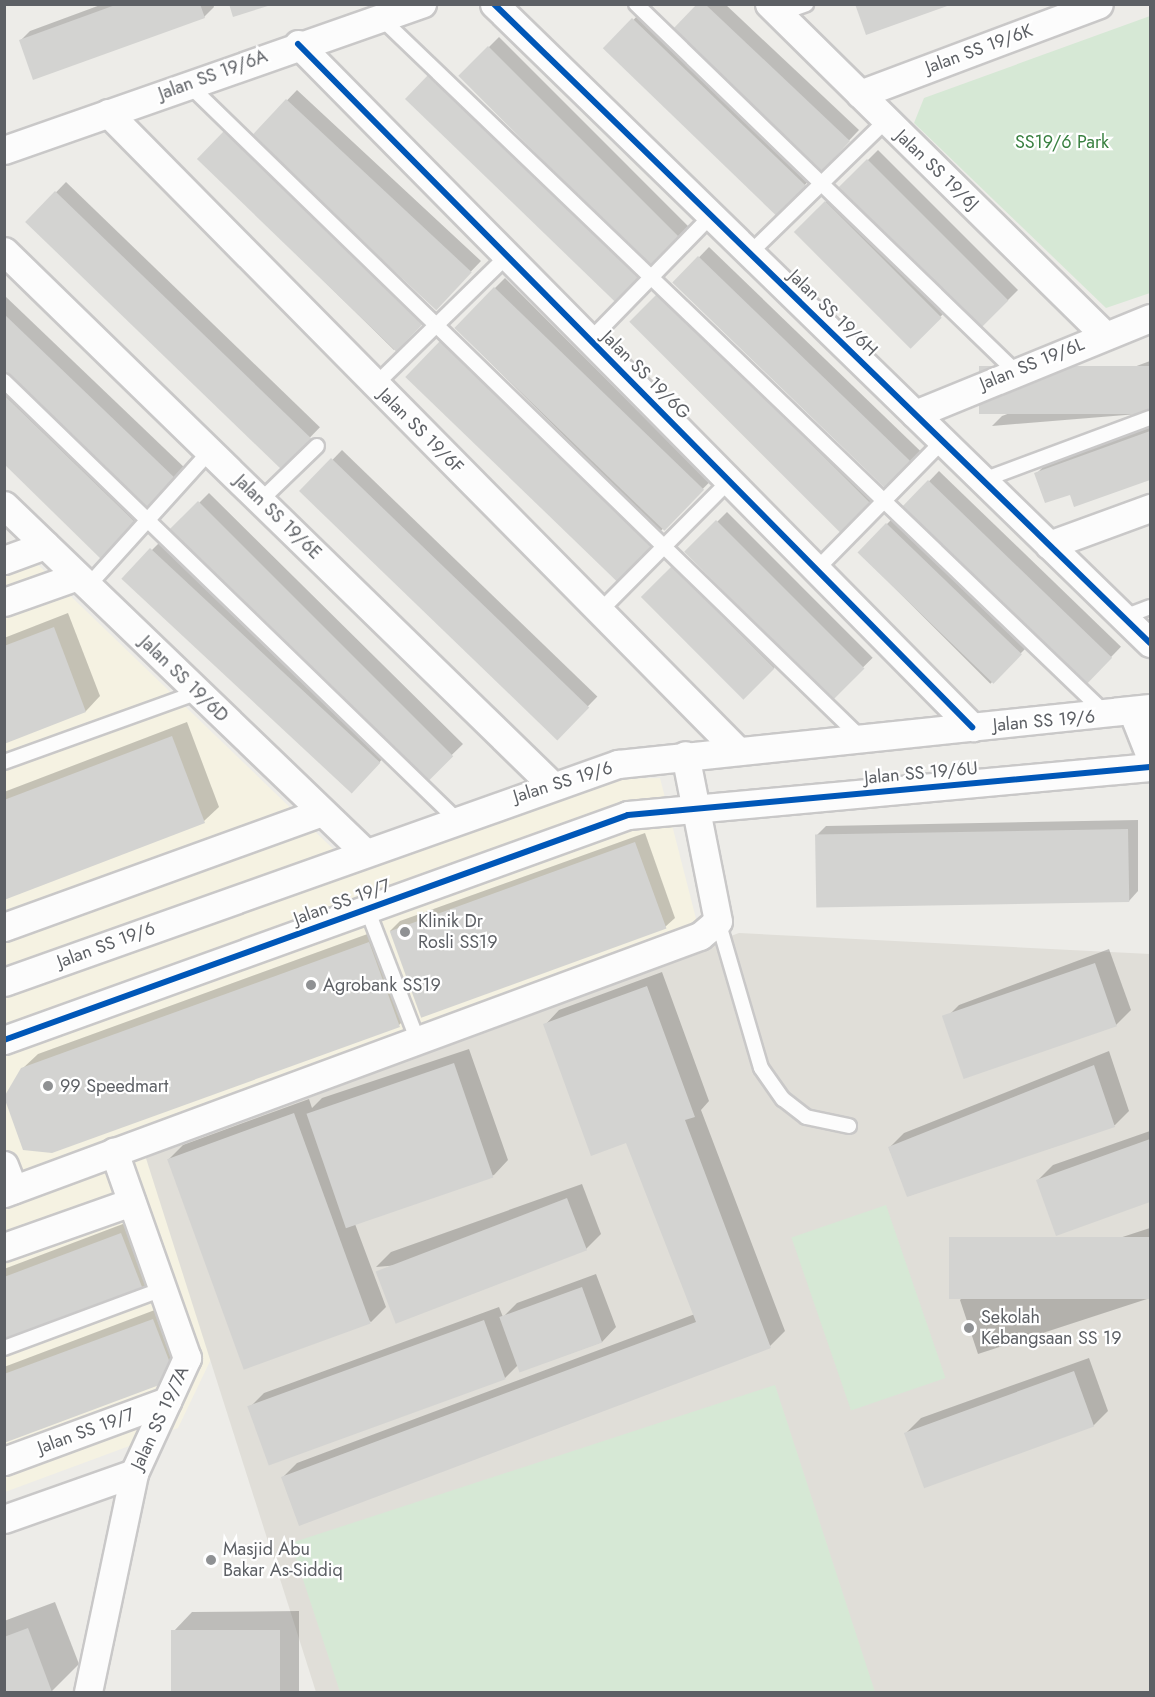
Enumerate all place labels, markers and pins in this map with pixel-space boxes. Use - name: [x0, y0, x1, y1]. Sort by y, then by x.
- place label: Klinik Dr Rosli SS19: [418, 911, 498, 954]
- marker: Klinik Dr Rosli SS19: [396, 923, 414, 941]
- place label: Agrobank SS19: [323, 974, 441, 996]
- marker: Agrobank SS19: [304, 978, 318, 992]
- place label: 99 Speedmart: [60, 1075, 168, 1097]
- marker: 99 Speedmart: [41, 1079, 55, 1093]
- place label: Sekolah Kebangsaan SS 19: [981, 1307, 1122, 1350]
- marker: Sekolah Kebangsaan SS 19: [962, 1321, 976, 1335]
- place label: Masjid Abu Bakar As-Siddiq: [223, 1539, 343, 1582]
- marker: Masjid Abu Bakar As-Siddiq: [204, 1553, 218, 1567]

